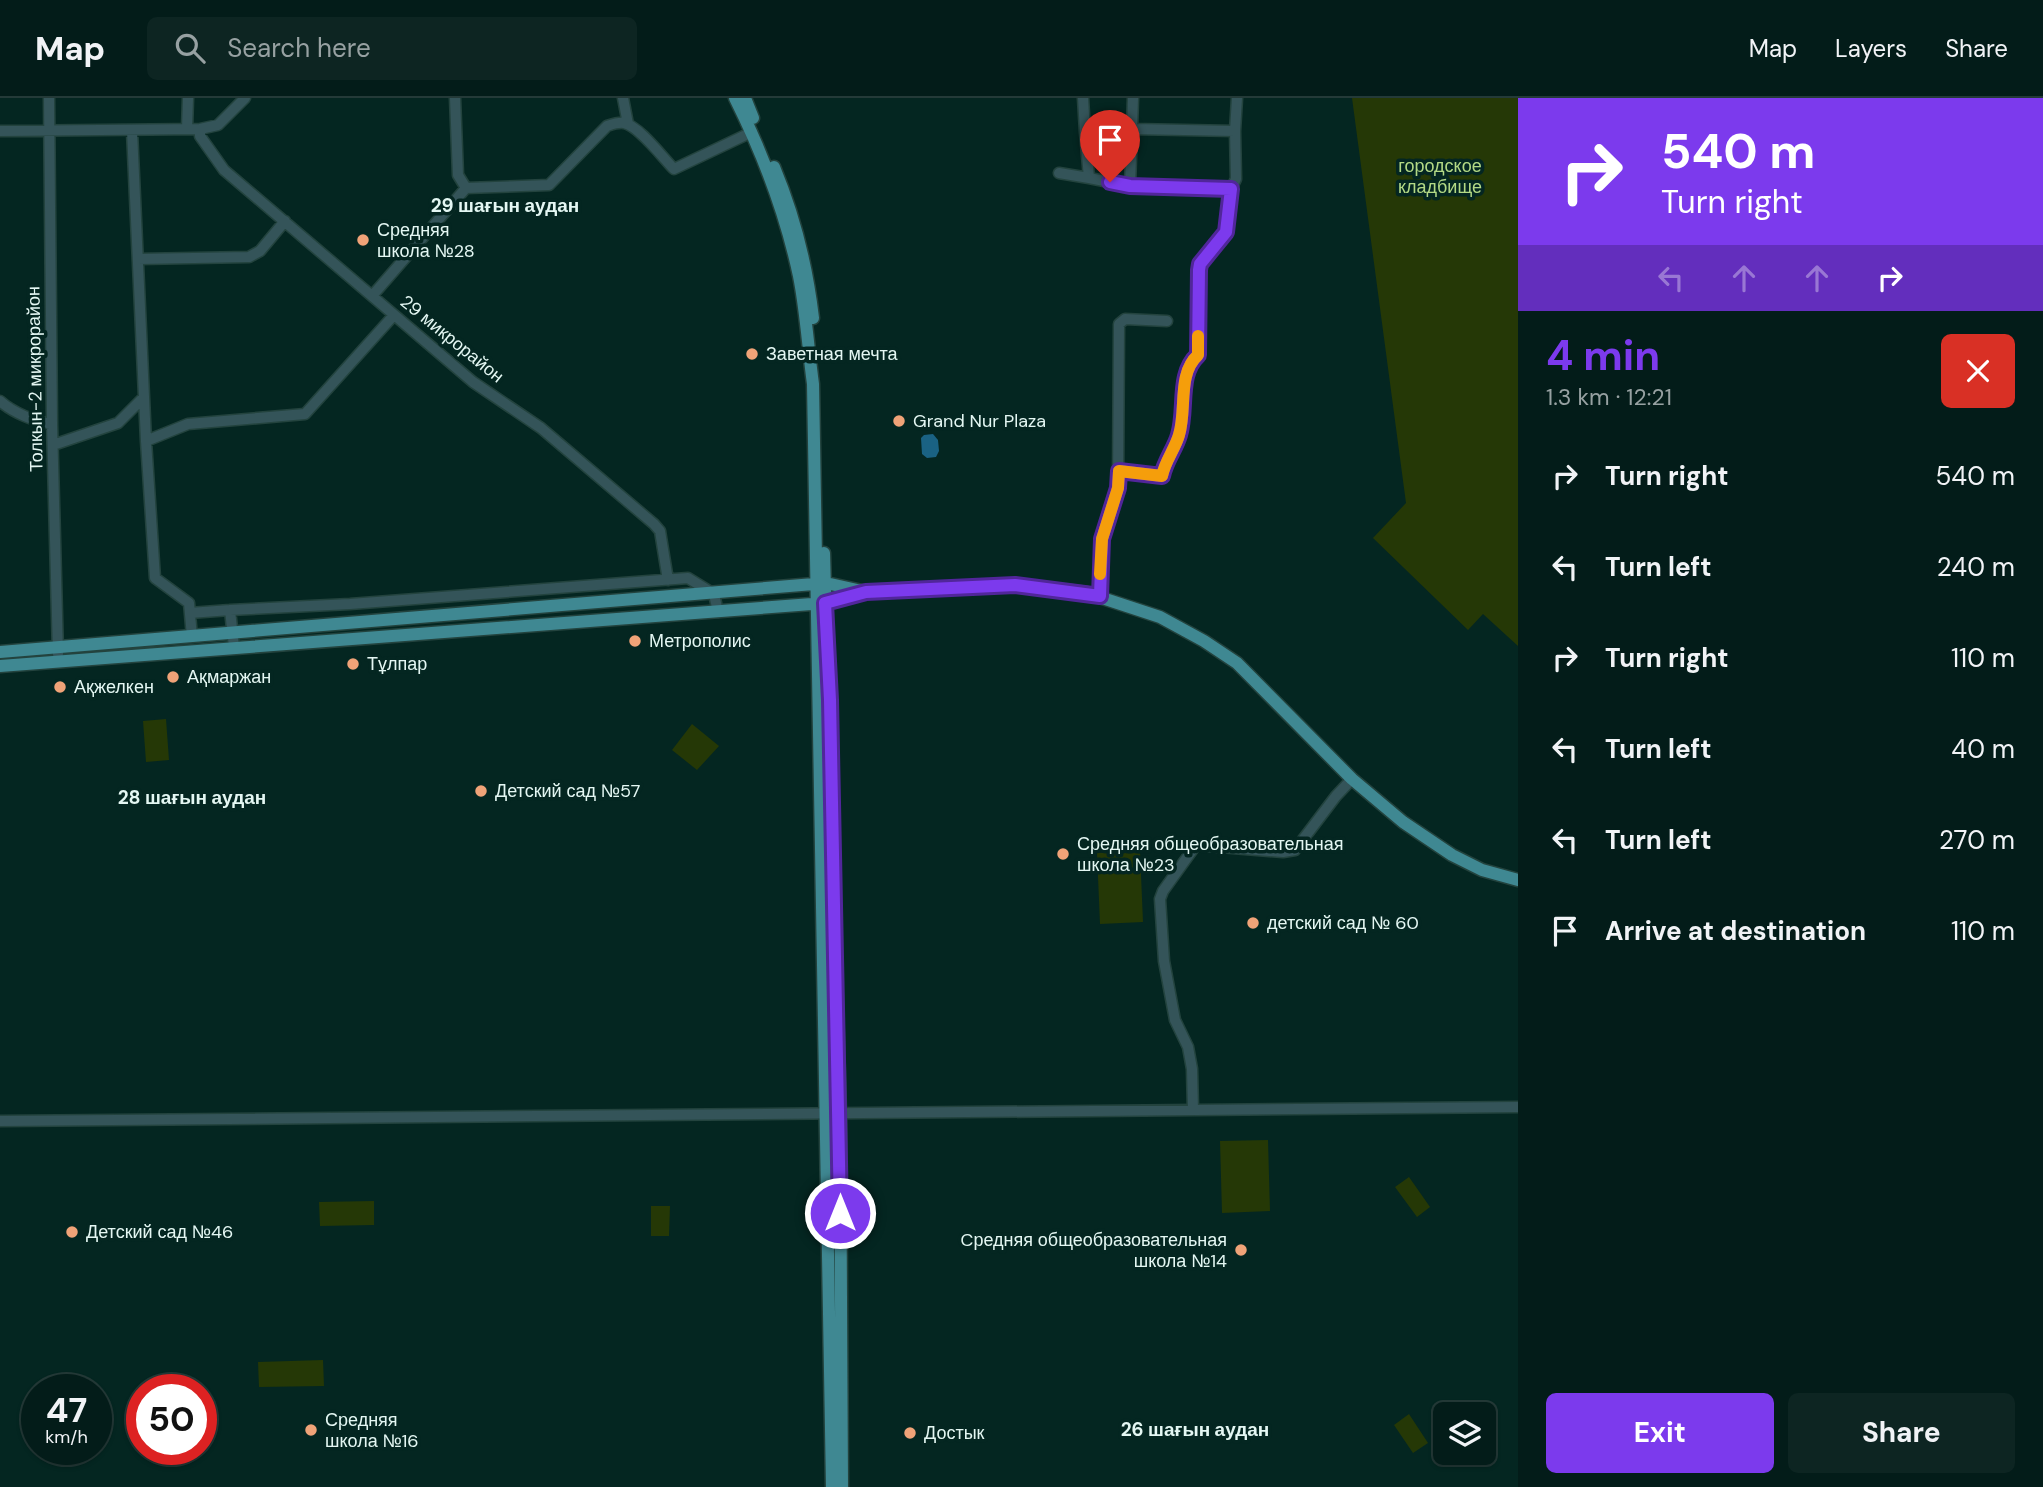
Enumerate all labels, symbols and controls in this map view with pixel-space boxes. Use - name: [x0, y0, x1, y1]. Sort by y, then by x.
- search box: [147, 17, 637, 80]
- text: Map: [35, 27, 105, 70]
- icon: search: [171, 29, 209, 67]
- text: Search here: [227, 31, 371, 65]
- text: Map: [1749, 33, 1797, 64]
- text: Layers: [1835, 33, 1907, 64]
- text: Share: [1945, 33, 2008, 64]
- pin: [1080, 110, 1140, 182]
- text: 540 m: [1661, 119, 1815, 183]
- icon: arrive: [1091, 121, 1129, 159]
- icon: right: [1546, 126, 1637, 217]
- park label: городское кладбище: [1398, 154, 1482, 199]
- text: Turn right: [1661, 181, 1803, 223]
- district label: 29 шағын аудан: [431, 193, 579, 218]
- place label: Средняя школа №28: [377, 218, 475, 263]
- marker: Средняя школа №28: [355, 232, 371, 248]
- icon: left: [1652, 259, 1690, 297]
- icon: ahead: [1725, 259, 1763, 297]
- icon: ahead: [1798, 259, 1836, 297]
- icon: right: [1871, 259, 1909, 297]
- street label: Толкын-2 микрорайон: [21, 286, 49, 472]
- street label: 29 микрорайон: [395, 290, 509, 388]
- text: 4 min: [1546, 328, 1660, 383]
- button: close: [1941, 334, 2015, 408]
- place label: Заветная мечта: [766, 342, 899, 366]
- marker: Заветная мечта: [744, 346, 760, 362]
- text: 1.3 km · 12:21: [1546, 382, 1672, 412]
- place label: Grand Nur Plaza: [913, 409, 1046, 433]
- marker: Grand Nur Plaza: [891, 413, 907, 429]
- icon: right: [1546, 457, 1584, 495]
- text: Turn right: [1605, 459, 1729, 493]
- text: 540 m: [1935, 459, 2015, 493]
- icon: left: [1546, 548, 1584, 586]
- text: Turn left: [1605, 550, 1712, 584]
- text: 240 m: [1937, 550, 2015, 584]
- place label: Метрополис: [649, 629, 751, 653]
- marker: Метрополис: [627, 633, 643, 649]
- icon: right: [1546, 639, 1584, 677]
- text: Turn right: [1605, 641, 1729, 675]
- text: 110 m: [1951, 641, 2015, 675]
- place label: Тұлпар: [367, 652, 427, 676]
- marker: Тұлпар: [345, 656, 361, 672]
- place label: Ақмаржан: [187, 665, 271, 689]
- marker: Ақмаржан: [165, 669, 181, 685]
- place label: Ақжелкен: [74, 675, 154, 699]
- marker: Ақжелкен: [52, 679, 68, 695]
- icon: left: [1546, 730, 1584, 768]
- text: Turn left: [1605, 732, 1712, 766]
- text: 40 m: [1951, 732, 2015, 766]
- place label: Детский сад №57: [495, 779, 640, 803]
- marker: Детский сад №57: [473, 783, 489, 799]
- district label: 28 шағын аудан: [118, 785, 266, 810]
- icon: left: [1546, 821, 1584, 859]
- text: Turn left: [1605, 823, 1712, 857]
- text: 270 m: [1939, 823, 2015, 857]
- place label: Средняя общеобразовательная школа №23: [1077, 832, 1344, 877]
- marker: Средняя общеобразовательная школа №23: [1055, 846, 1071, 862]
- place label: детский сад № 60: [1267, 911, 1419, 935]
- icon: arrive: [1546, 912, 1584, 950]
- text: Arrive at destination: [1605, 914, 1866, 948]
- text: 110 m: [1951, 914, 2015, 948]
- marker: детский сад № 60: [1245, 915, 1261, 931]
- position arrow: [803, 1176, 877, 1250]
- place label: Детский сад №46: [86, 1220, 233, 1244]
- marker: Детский сад №46: [64, 1224, 80, 1240]
- place label: Cредняя общеобразовательная школа №14: [961, 1228, 1227, 1273]
- marker: Cредняя общеобразовательная школа №14: [1233, 1242, 1249, 1258]
- speed limit sign: 50: [126, 1374, 217, 1465]
- text: 47: [46, 1387, 87, 1433]
- button: Exit: [1546, 1393, 1774, 1473]
- button: Share: [1788, 1393, 2015, 1473]
- map controls: [1433, 1402, 1496, 1465]
- button: layers: [1433, 1402, 1496, 1465]
- place label: Средняя школа №16: [325, 1408, 419, 1453]
- district label: 26 шағын аудан: [1121, 1417, 1269, 1442]
- place label: Достык: [924, 1421, 985, 1445]
- marker: Средняя школа №16: [303, 1422, 319, 1438]
- text: km/h: [45, 1425, 88, 1449]
- marker: Достык: [902, 1425, 918, 1441]

